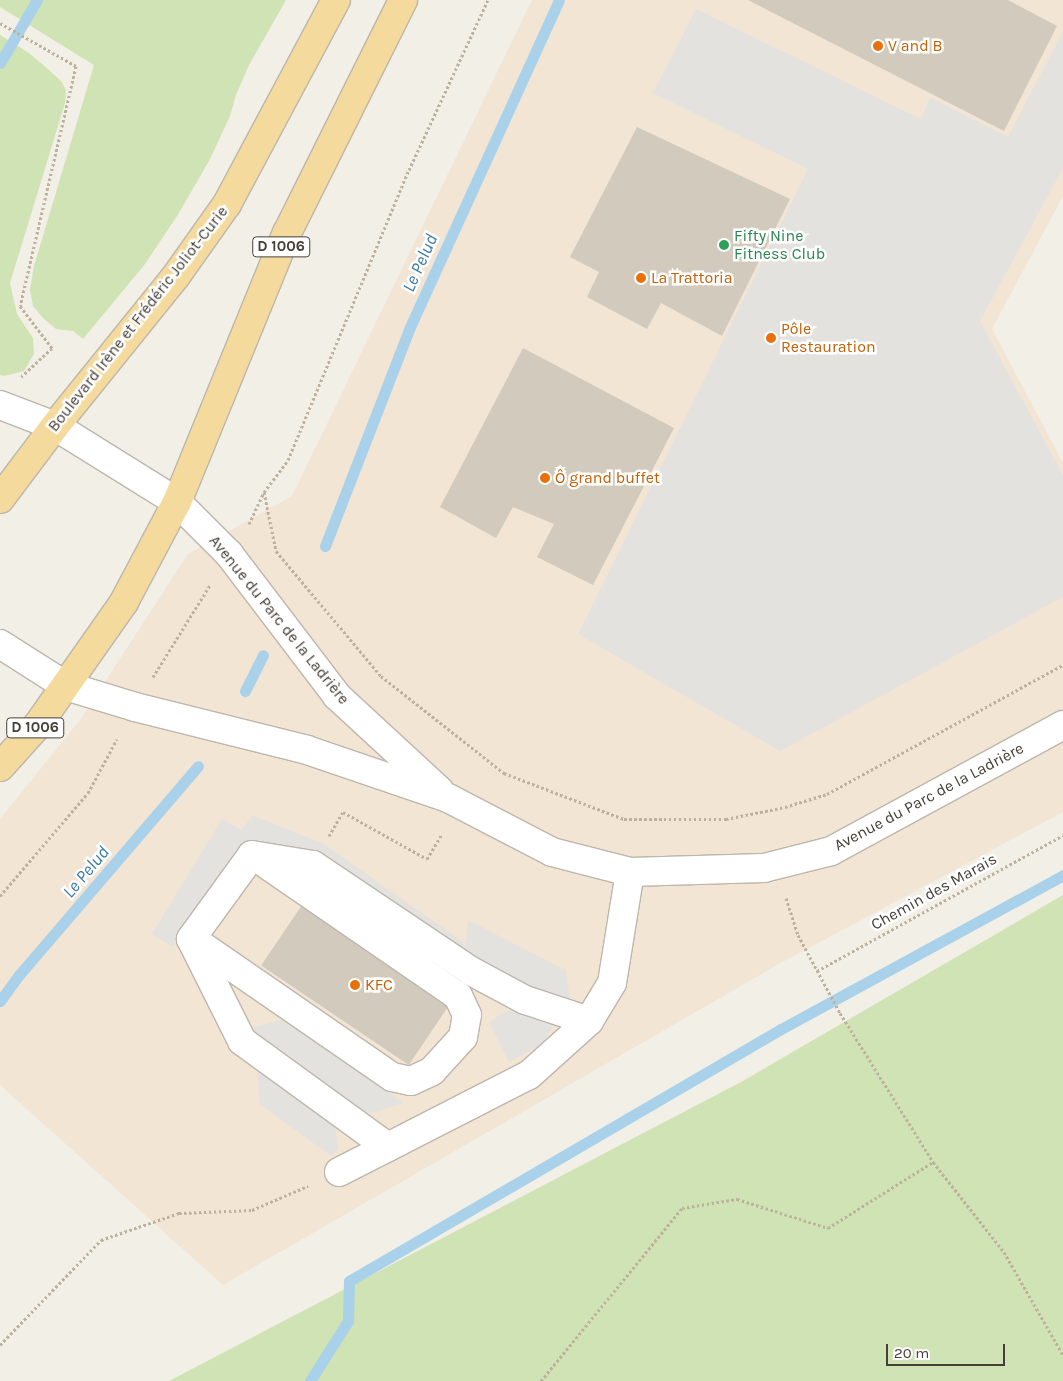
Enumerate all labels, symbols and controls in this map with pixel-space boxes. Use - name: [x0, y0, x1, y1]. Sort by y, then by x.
- place label: V and B: [888, 36, 942, 56]
- marker: V and B: [872, 40, 884, 52]
- street label: Boulevard Irène et Frédéric Joliot-Curie: [44, 202, 232, 436]
- place label: Fifty Nine Fitness Club: [734, 226, 825, 264]
- water label: Le Pelud: [398, 231, 442, 295]
- road number: D 1006: [251, 234, 311, 260]
- marker: Fifty Nine Fitness Club: [718, 239, 730, 251]
- place label: La Trattoria: [651, 268, 733, 288]
- marker: La Trattoria: [635, 272, 647, 284]
- place label: Pôle Restauration: [781, 319, 876, 357]
- marker: Pôle Restauration: [765, 332, 777, 344]
- place label: Ô grand buffet: [555, 468, 660, 488]
- marker: Ô grand buffet: [539, 472, 551, 484]
- street label: Avenue du Parc de la Ladrière: [205, 532, 353, 708]
- road number: D 1006: [5, 716, 65, 740]
- street label: Avenue du Parc de la Ladrière: [831, 739, 1027, 855]
- water label: Le Pelud: [58, 842, 114, 902]
- street label: Chemin des Marais: [868, 849, 1000, 935]
- place label: KFC: [365, 975, 393, 995]
- marker: KFC: [349, 979, 361, 991]
- scale bar: [888, 1334, 1007, 1366]
- text: 20 m: [894, 1344, 929, 1362]

